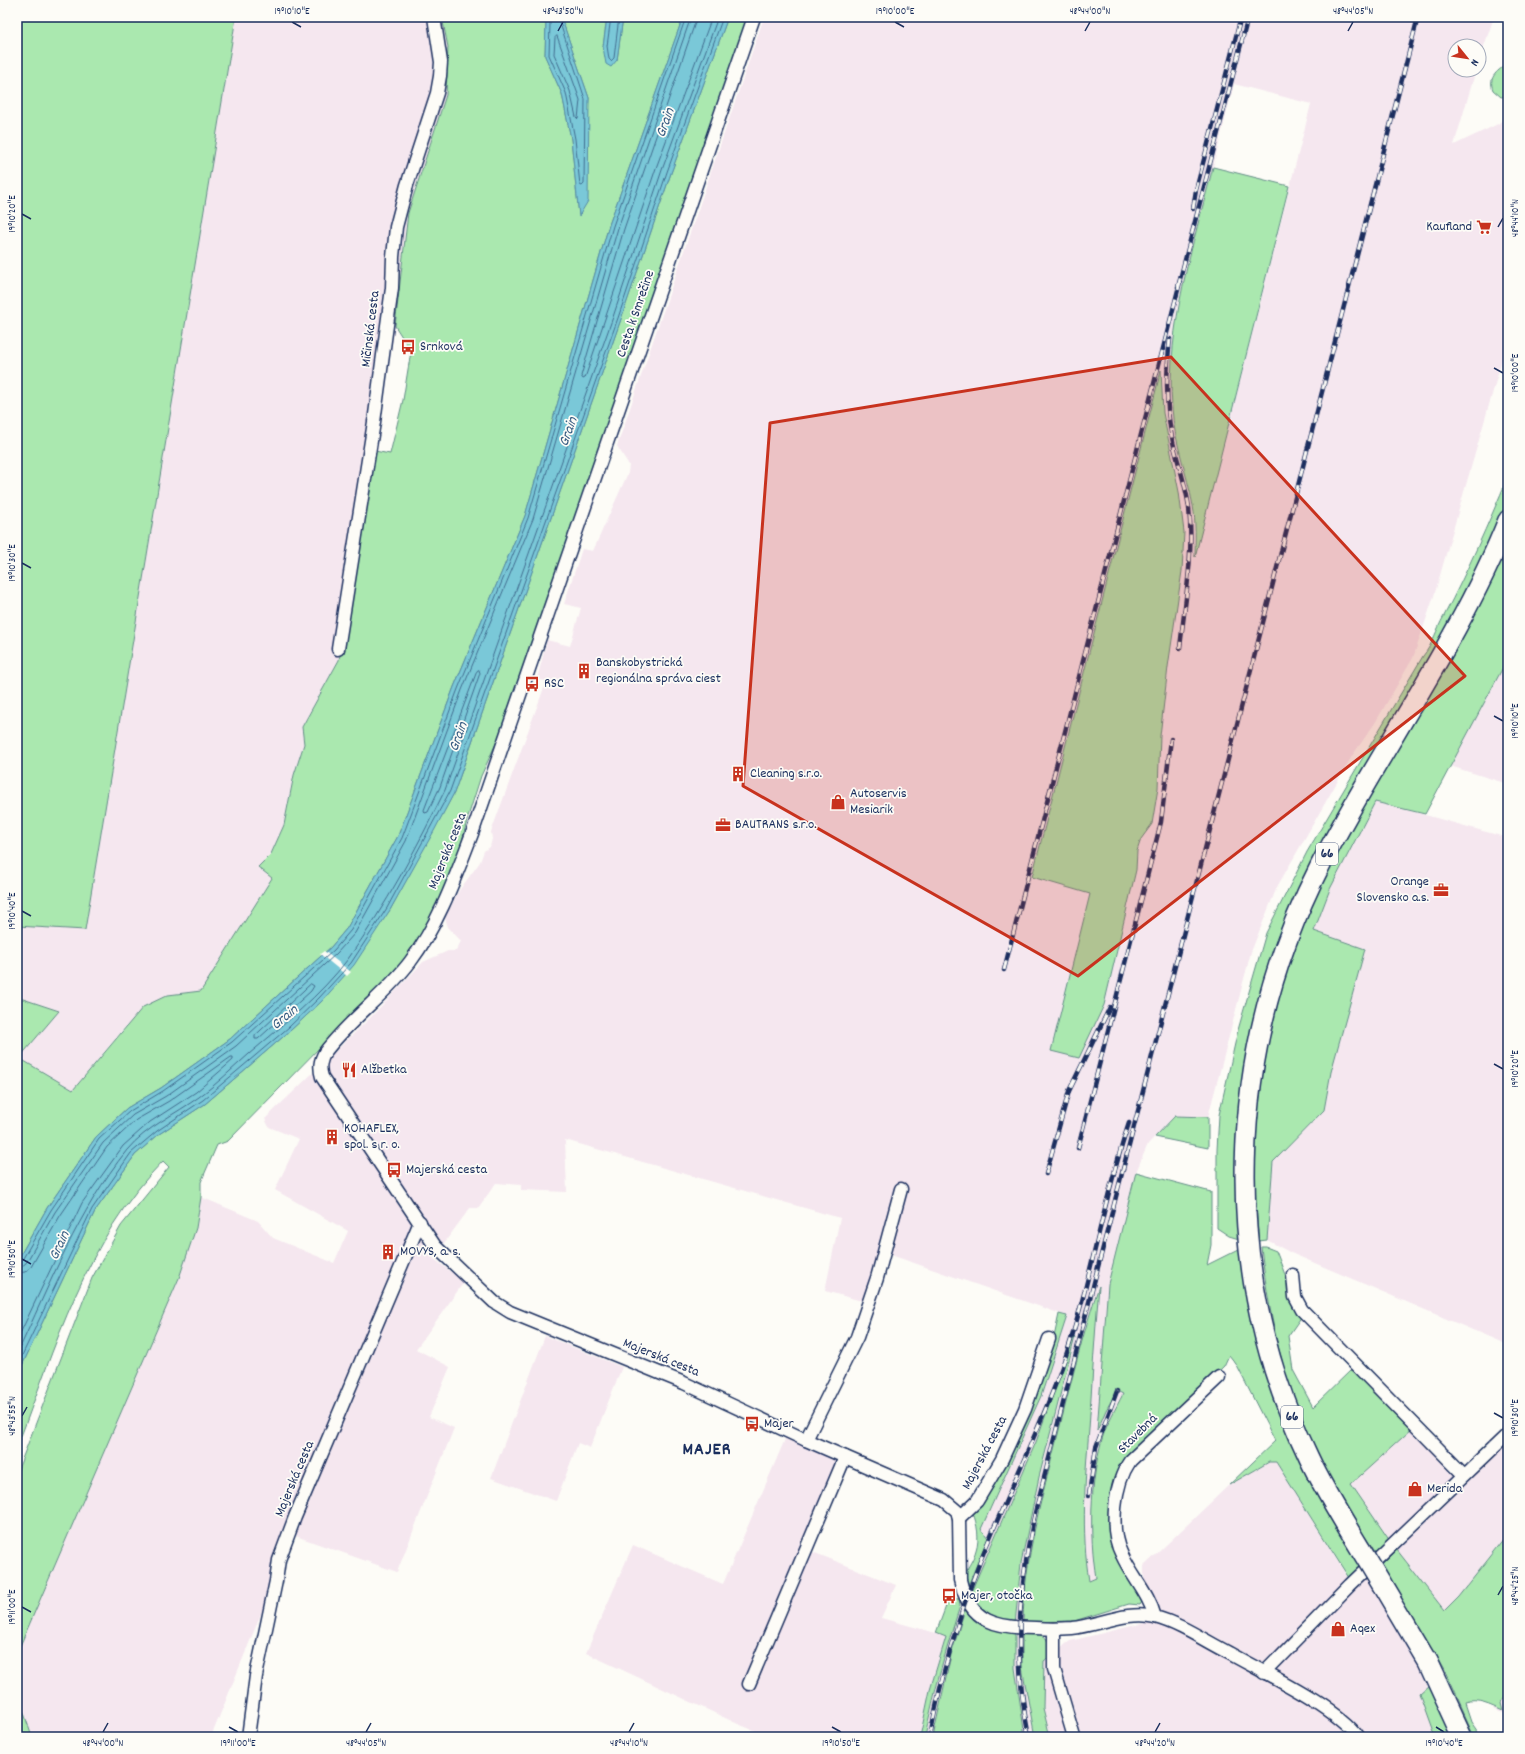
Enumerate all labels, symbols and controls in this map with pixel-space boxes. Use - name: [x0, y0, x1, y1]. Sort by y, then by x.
- text: 19°10'10"E: [274, 5, 310, 19]
- text: 48°43'50"N: [543, 5, 583, 19]
- text: 19°10'00"E: [876, 5, 915, 19]
- text: 48°44'00"N: [1069, 5, 1111, 19]
- text: 48°44'05"N: [1333, 5, 1373, 19]
- north arrow: [1447, 38, 1487, 78]
- text: N: [1465, 56, 1482, 69]
- water label: Grain: [651, 104, 682, 141]
- text: 19°10'20"E: [6, 195, 20, 233]
- text: 48°44'10"N: [1509, 199, 1523, 237]
- place label: Kaufland: [1426, 217, 1472, 237]
- supermarket icon: Kaufland: [1475, 218, 1493, 236]
- street label: Cesta k Smrečine: [612, 268, 660, 360]
- street label: Mičinská cesta: [356, 289, 386, 368]
- place label: Srnková: [420, 337, 463, 357]
- bus stop icon: Srnková: [399, 338, 417, 356]
- text: 19°10'00"E: [1509, 353, 1523, 392]
- water label: Grain: [554, 413, 585, 450]
- text: 19°10'30"E: [6, 544, 20, 582]
- place label: Banskobystrická regionálna správa ciest: [596, 653, 721, 689]
- building icon: Banskobystrická regionálna správa ciest: [575, 662, 593, 680]
- place label: RSC: [544, 674, 564, 694]
- bus stop icon: RSC: [523, 675, 541, 693]
- text: 19°10'10"E: [1509, 703, 1523, 739]
- water label: Grain: [444, 718, 475, 755]
- place label: Cleaning s.r.o.: [750, 764, 822, 784]
- building icon: Cleaning s.r.o.: [729, 765, 747, 783]
- place label: Autoservis Mesiarik: [850, 784, 907, 820]
- shop icon: Autoservis Mesiarik: [829, 793, 847, 811]
- street label: Majerská cesta: [424, 809, 473, 892]
- place label: BAUTRANS s.r.o.: [735, 815, 817, 835]
- office icon: BAUTRANS s.r.o.: [714, 816, 732, 834]
- road number: 66: [1316, 843, 1338, 865]
- place label: Orange Slovensko a.s.: [1357, 872, 1429, 908]
- office icon: Orange Slovensko a.s.: [1432, 881, 1450, 899]
- text: 19°10'40"E: [6, 892, 20, 930]
- water label: Grain: [266, 999, 304, 1036]
- text: 19°10'20"E: [1509, 1050, 1523, 1088]
- place label: Alžbetka: [361, 1060, 407, 1080]
- restaurant icon: Alžbetka: [340, 1061, 358, 1079]
- place label: KOHAFLEX, spol. s r. o.: [344, 1119, 400, 1155]
- building icon: KOHAFLEX, spol. s r. o.: [323, 1128, 341, 1146]
- place label: Majerská cesta: [406, 1160, 487, 1180]
- bus stop icon: Majerská cesta: [385, 1161, 403, 1179]
- water label: Grain: [44, 1227, 77, 1264]
- text: 19°10'50"E: [6, 1240, 20, 1278]
- place label: MOVYS, a. s.: [400, 1242, 460, 1262]
- building icon: MOVYS, a. s.: [379, 1243, 397, 1261]
- street label: Majerská cesta: [620, 1334, 703, 1383]
- text: 48°43'55"N: [6, 1396, 20, 1436]
- text: 19°10'30"E: [1509, 1399, 1523, 1437]
- road number: 66: [1281, 1406, 1303, 1428]
- street label: Stavebná: [1113, 1409, 1163, 1459]
- street label: Majerská cesta: [957, 1412, 1013, 1493]
- place label: Majer: [764, 1414, 795, 1434]
- bus stop icon: Majer: [743, 1415, 761, 1433]
- street label: Majerská cesta: [270, 1437, 320, 1520]
- district label: MAJER: [683, 1438, 731, 1463]
- place label: Merida: [1427, 1479, 1463, 1499]
- shop icon: Merida: [1406, 1480, 1424, 1498]
- text: 48°44'25"N: [1509, 1566, 1523, 1606]
- place label: Majer, otočka: [961, 1586, 1033, 1606]
- bus stop icon: Majer, otočka: [940, 1587, 958, 1605]
- text: 19°11'00"E: [6, 1589, 20, 1625]
- place label: Aqex: [1350, 1619, 1375, 1639]
- shop icon: Aqex: [1329, 1620, 1347, 1638]
- text: 48°44'00"N: [82, 1737, 124, 1751]
- text: 19°11'00"E: [220, 1737, 256, 1751]
- text: 48°44'05"N: [346, 1737, 386, 1751]
- text: 48°44'10"N: [610, 1737, 648, 1751]
- text: 19°10'50"E: [822, 1737, 860, 1751]
- text: 48°44'20"N: [1135, 1737, 1175, 1751]
- text: 19°10'40"E: [1425, 1737, 1463, 1751]

